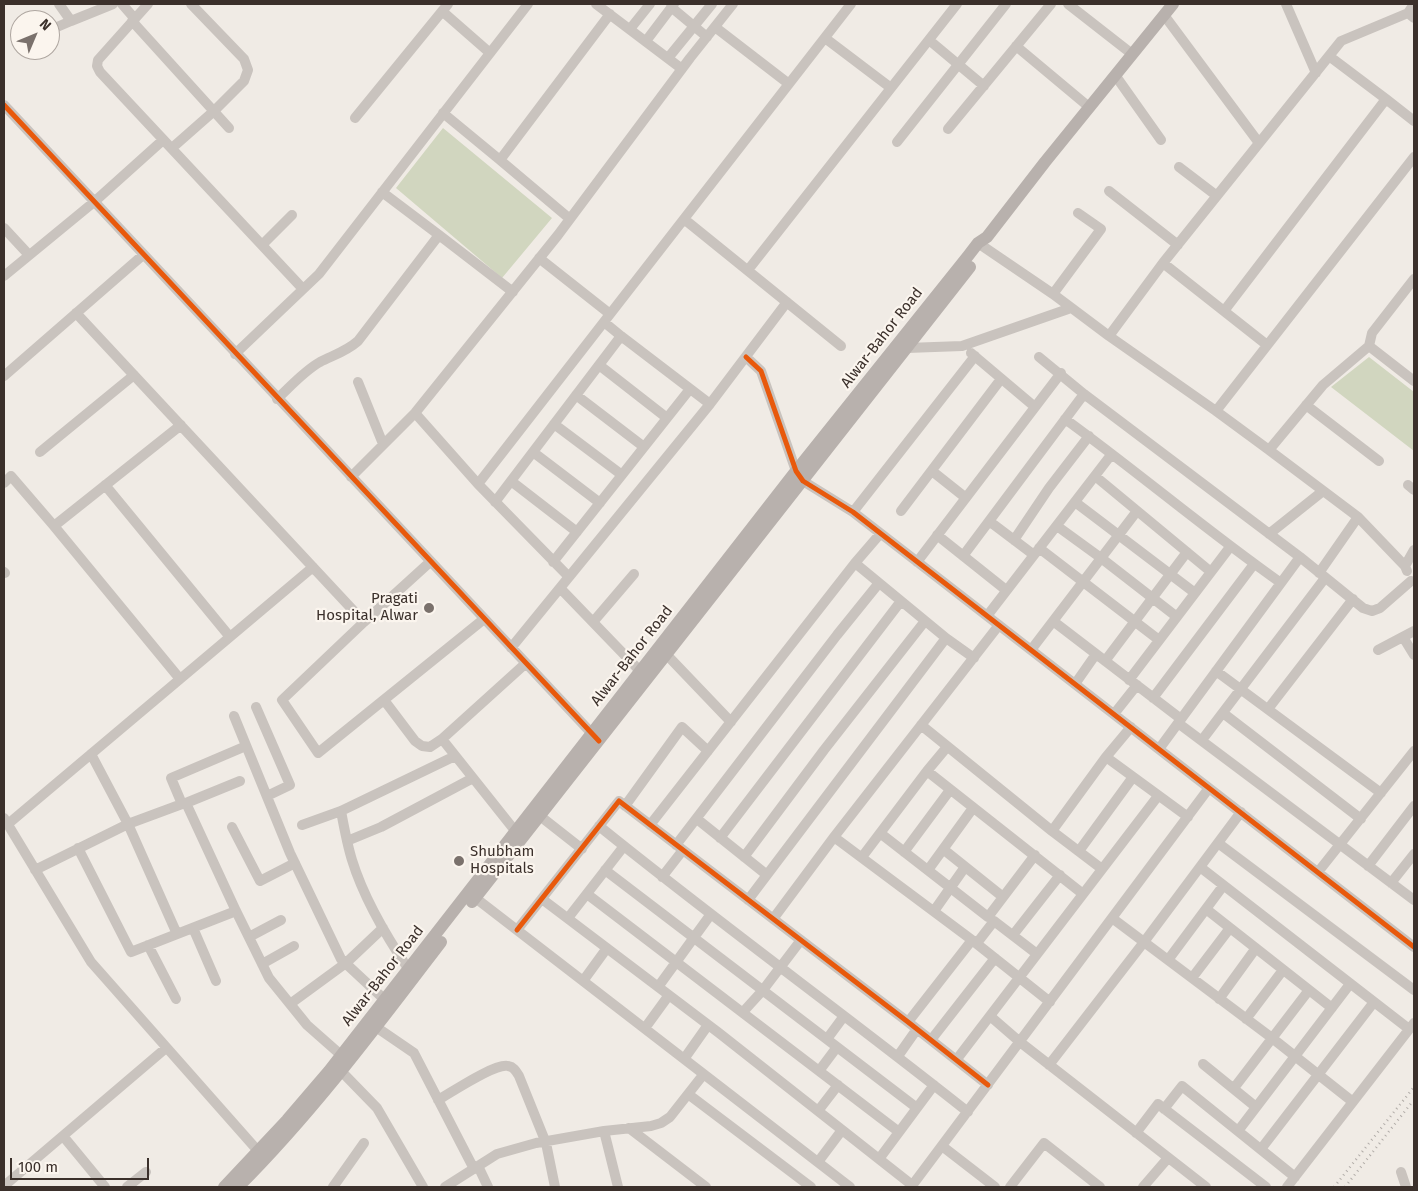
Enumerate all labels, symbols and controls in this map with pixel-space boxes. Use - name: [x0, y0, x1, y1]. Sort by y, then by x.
- north arrow: [10, 10, 60, 60]
- text: N: [36, 15, 55, 34]
- street label: Alwar-Bahor Road: [837, 284, 927, 392]
- place label: Pragati Hospital, Alwar: [316, 590, 418, 625]
- marker: Pragati Hospital, Alwar: [422, 601, 436, 615]
- street label: Alwar-Bahor Road: [587, 602, 677, 710]
- place label: Shubham Hospitals: [470, 843, 534, 878]
- marker: Shubham Hospitals: [452, 854, 466, 868]
- street label: Alwar-Bahor Road: [338, 922, 428, 1030]
- scale bar: [12, 1148, 151, 1180]
- text: 100 m: [18, 1158, 58, 1176]

